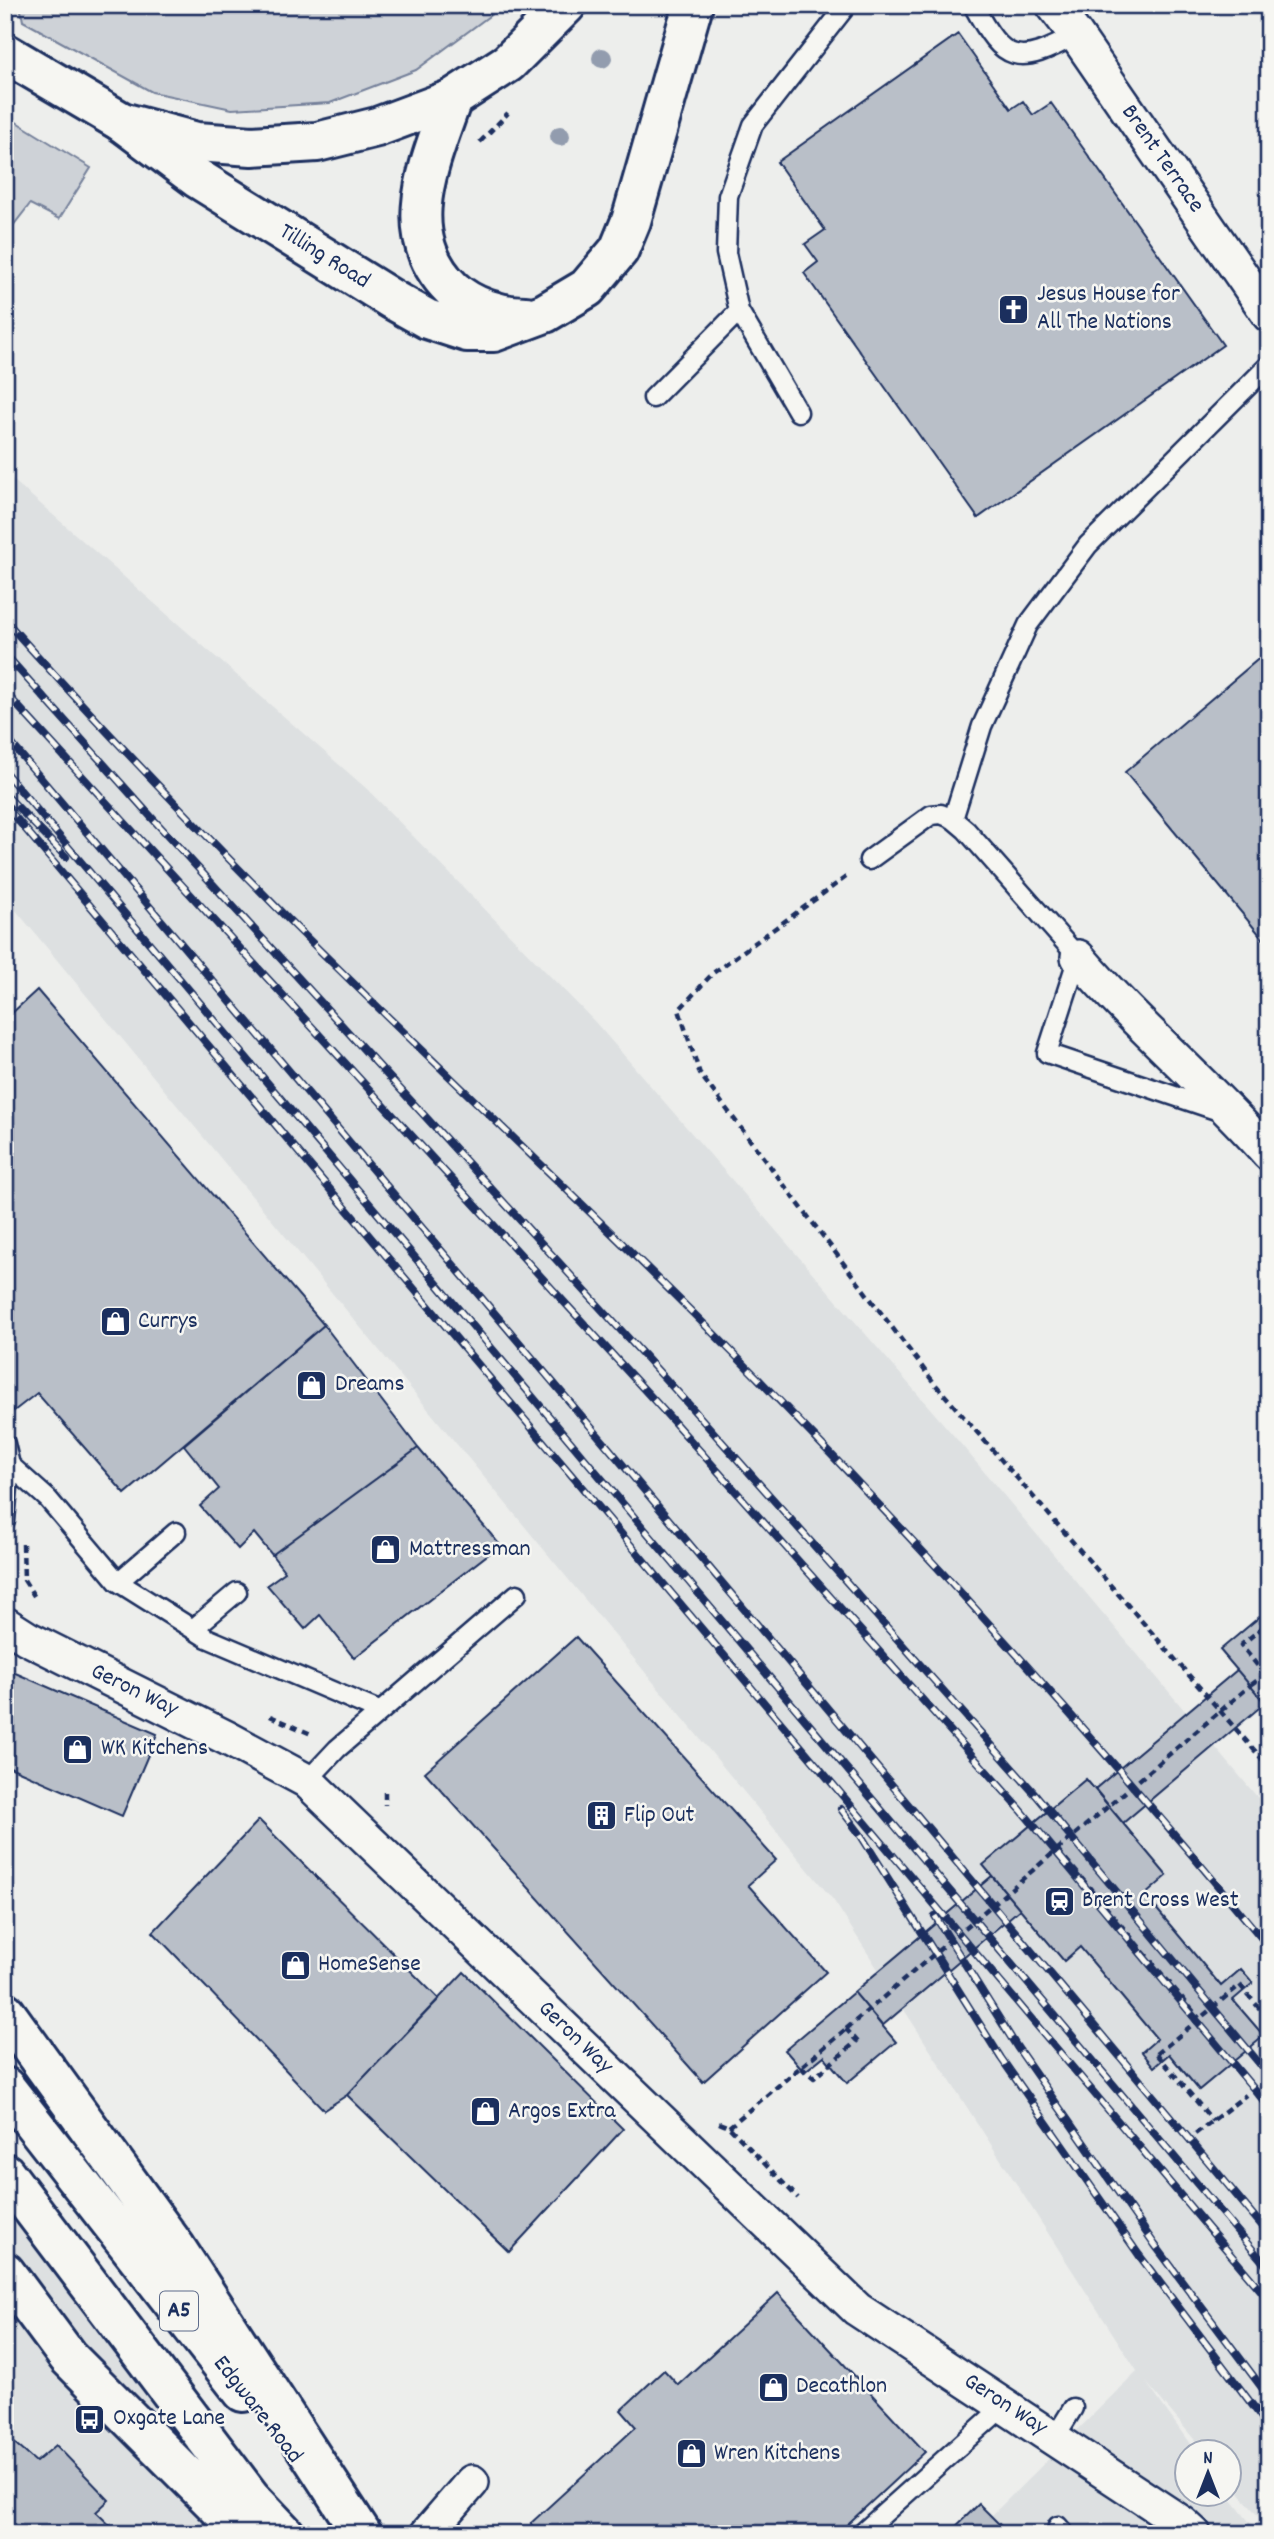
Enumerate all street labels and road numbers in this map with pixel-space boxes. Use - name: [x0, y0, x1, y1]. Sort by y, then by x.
- street label: Brent Terrace: [1112, 98, 1212, 220]
- street label: Tilling Road: [272, 216, 376, 298]
- street label: Geron Way: [84, 1655, 185, 1727]
- street label: Geron Way: [530, 1993, 621, 2084]
- road number: A5: [160, 2292, 198, 2330]
- street label: Edgware Road: [204, 2349, 310, 2471]
- street label: Geron Way: [956, 2365, 1055, 2445]

